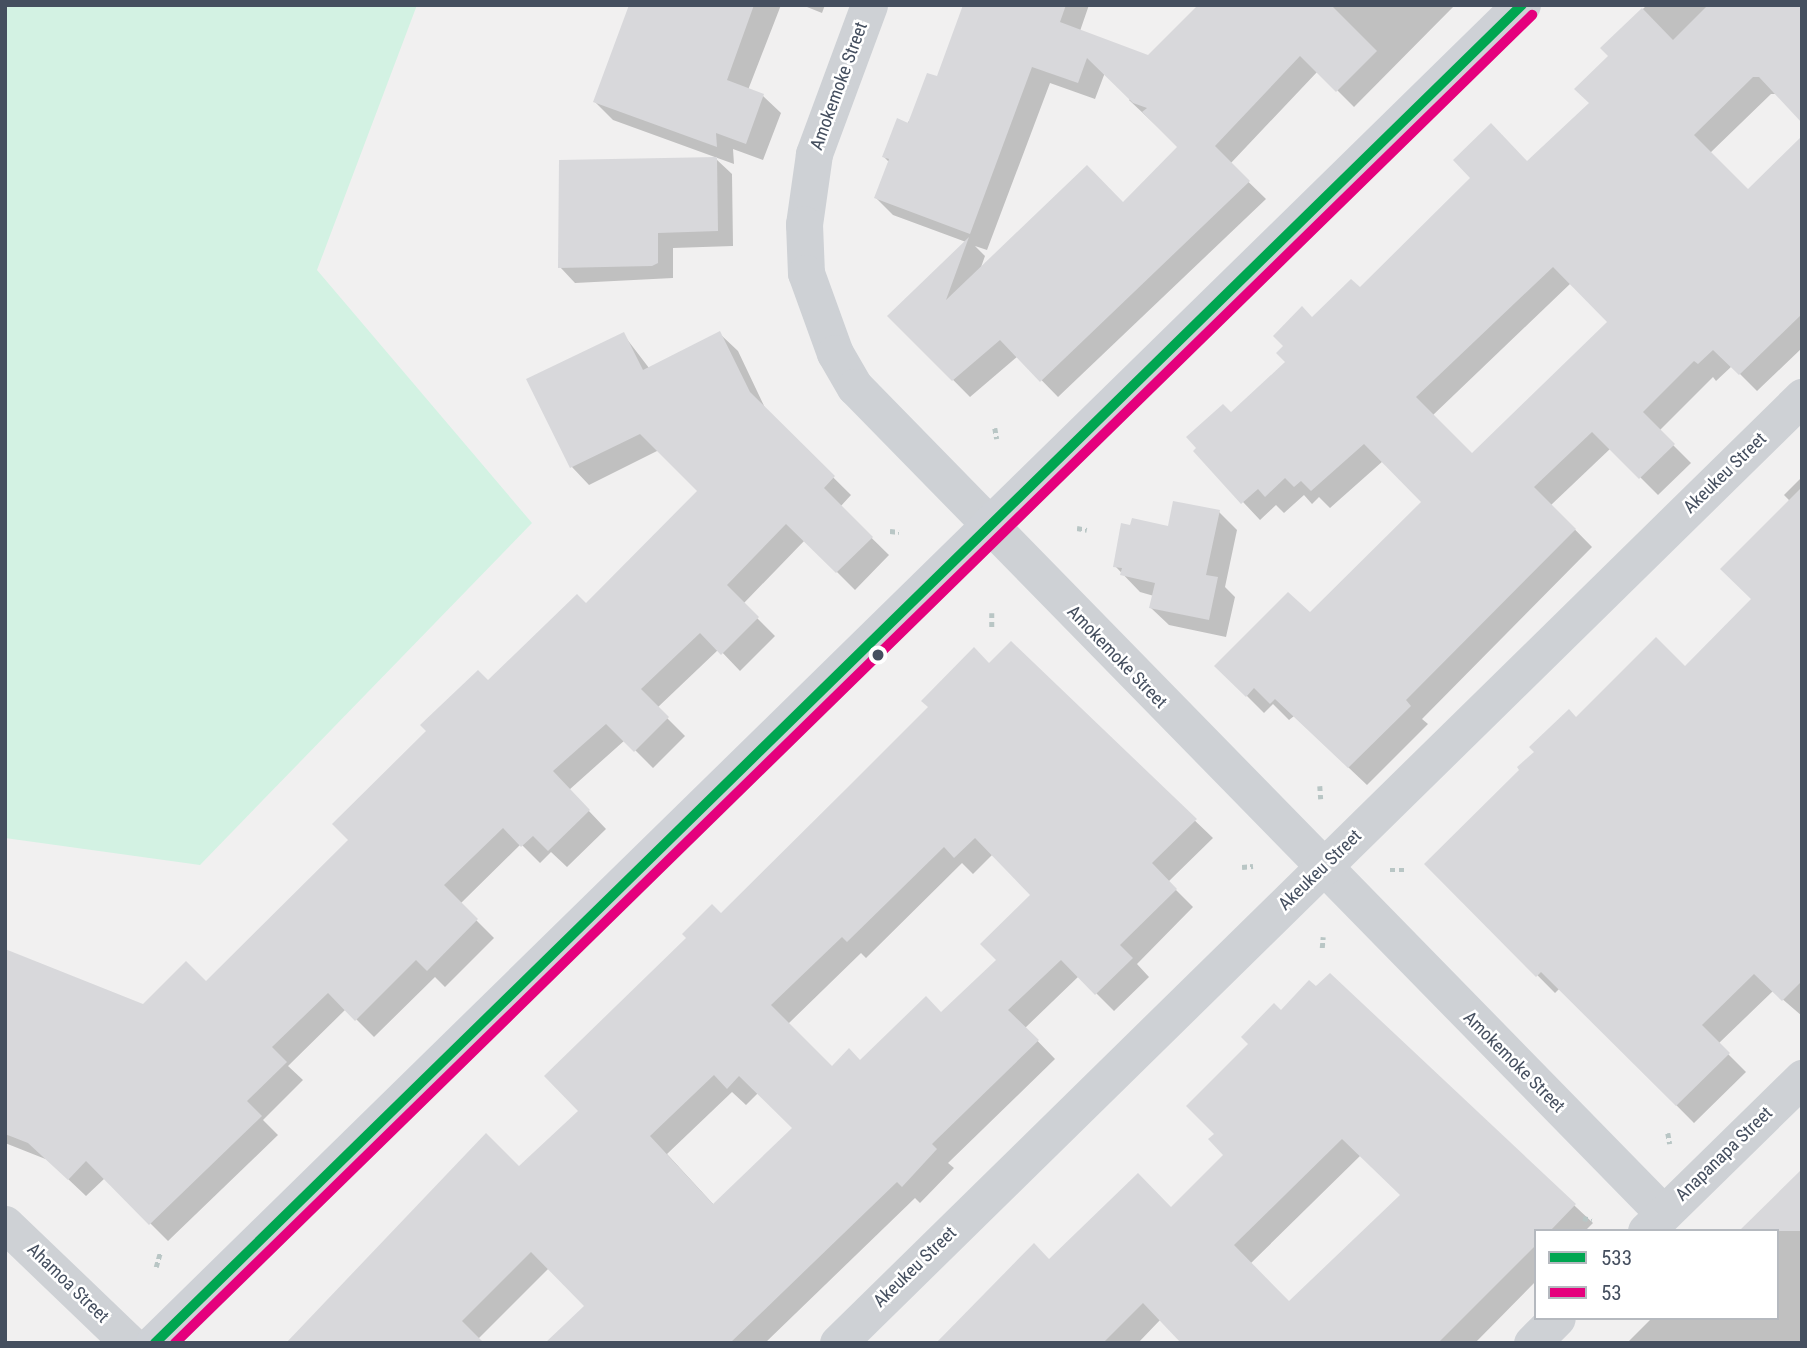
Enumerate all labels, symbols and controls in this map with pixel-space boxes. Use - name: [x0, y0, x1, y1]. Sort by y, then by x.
- street label: Amokemoke Street: [806, 19, 872, 153]
- street label: Akeukeu Street: [1679, 428, 1771, 518]
- street label: Amokemoke Street: [1062, 601, 1172, 713]
- unlabelled marker: [871, 648, 885, 662]
- street label: Akeukeu Street: [1274, 825, 1366, 915]
- street label: Amokemoke Street: [1459, 1007, 1569, 1117]
- street label: Anapanapa Street: [1671, 1102, 1777, 1206]
- street label: Akeukeu Street: [869, 1222, 961, 1312]
- legend: [1534, 1229, 1779, 1320]
- street label: Ahamoa Street: [23, 1239, 113, 1327]
- text: 533: [1601, 1246, 1632, 1270]
- text: 53: [1601, 1281, 1622, 1305]

